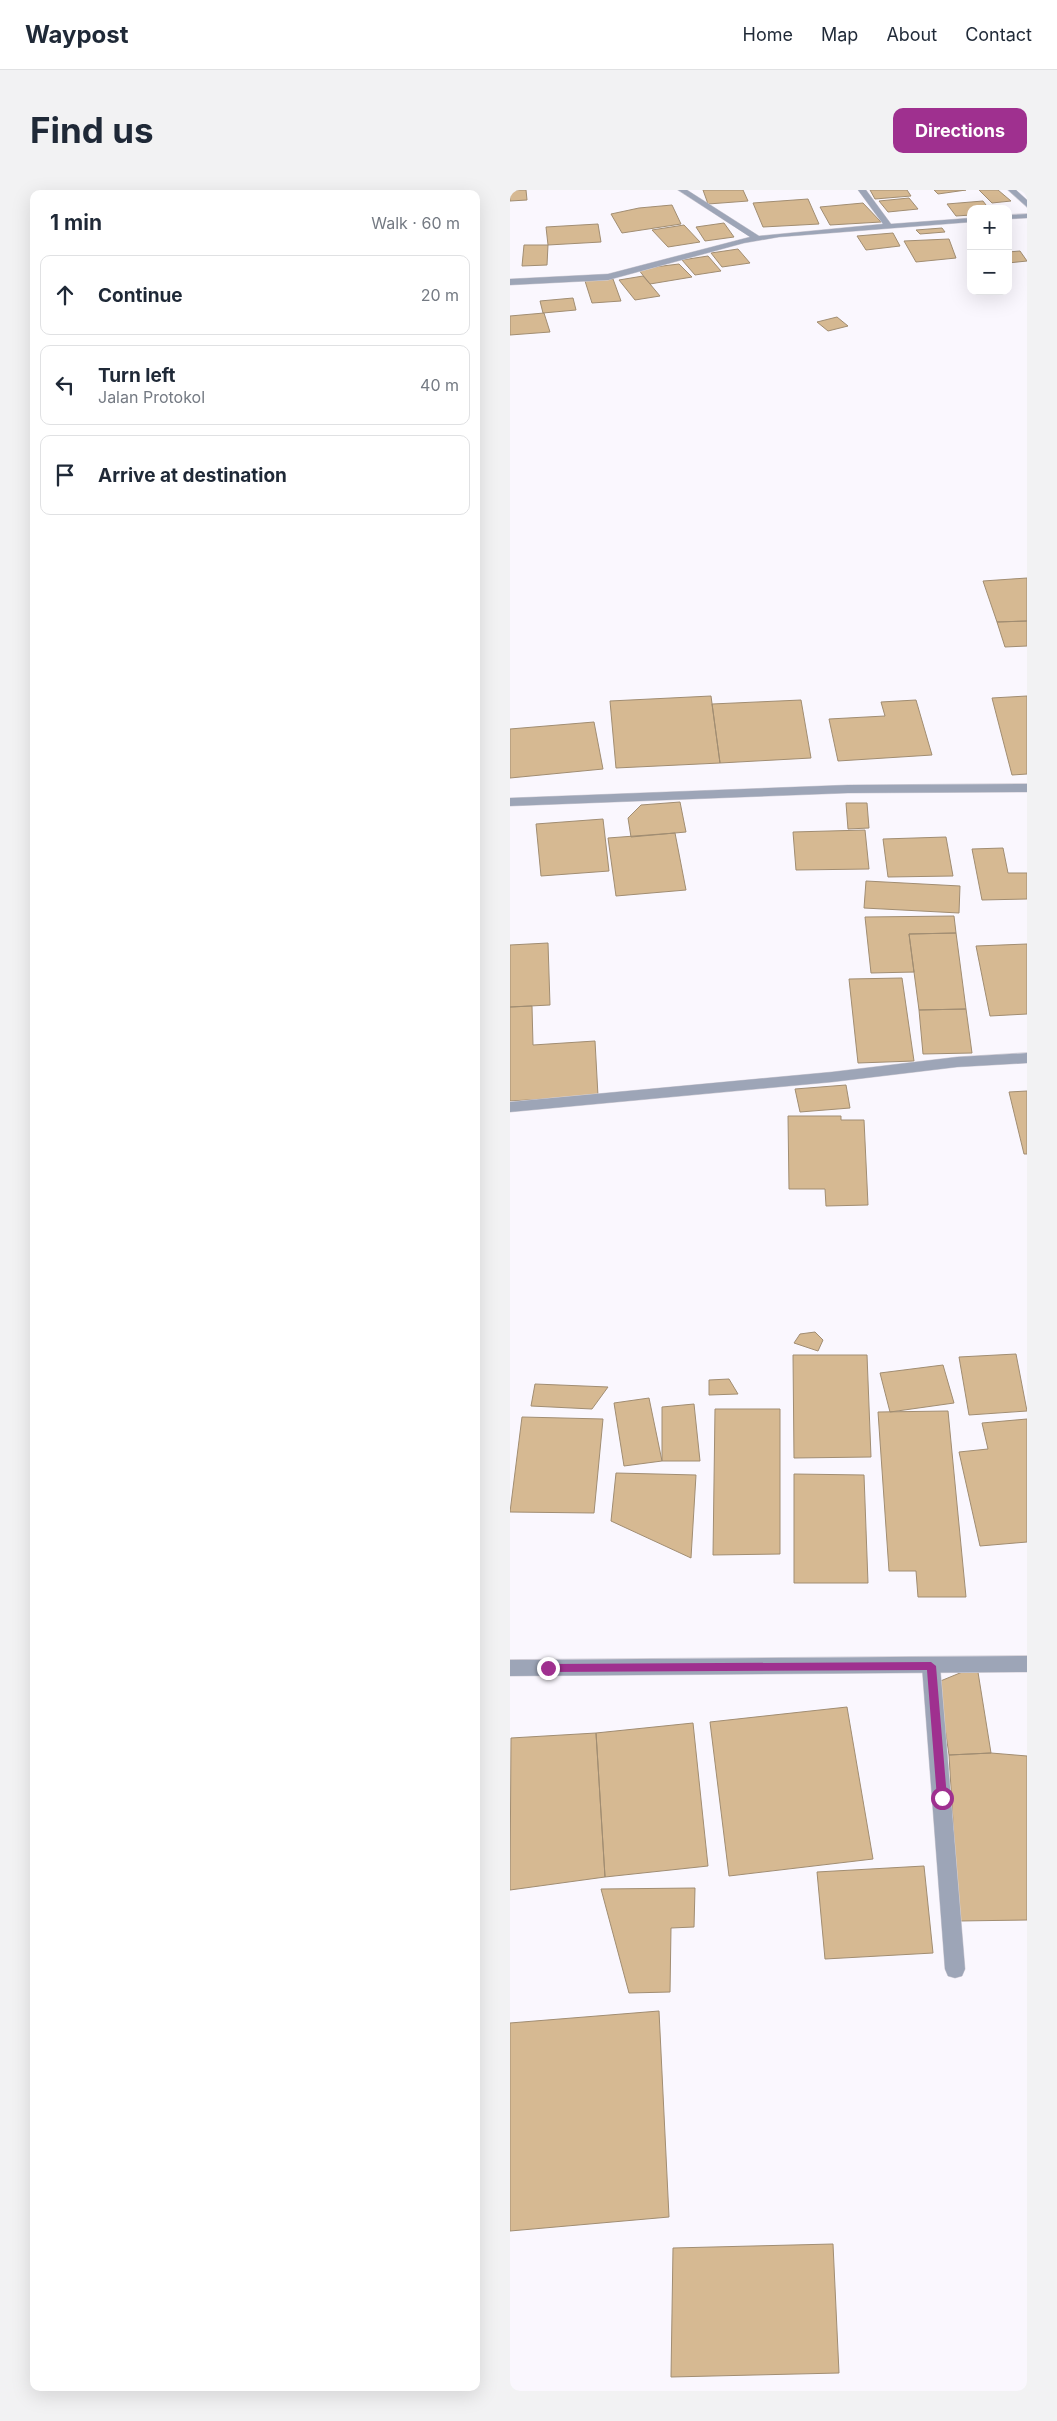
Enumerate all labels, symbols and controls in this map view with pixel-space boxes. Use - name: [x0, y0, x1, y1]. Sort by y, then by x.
- text: Waypost: [25, 20, 129, 49]
- text: Home: [743, 24, 793, 45]
- text: Map: [821, 24, 858, 45]
- text: About: [886, 24, 937, 45]
- text: Contact: [965, 24, 1032, 45]
- button: Directions: [893, 108, 1027, 153]
- text: Find us: [30, 109, 154, 151]
- map controls: [967, 205, 1012, 295]
- button: +: [967, 205, 1012, 250]
- text: 1 min: [50, 210, 102, 235]
- text: Walk · 60 m: [371, 213, 460, 233]
- button: −: [967, 250, 1012, 295]
- icon: ahead: [51, 281, 79, 309]
- text: Continue: [98, 284, 183, 307]
- text: 20 m: [421, 285, 459, 305]
- text: Turn left: [98, 364, 176, 387]
- icon: left: [51, 371, 79, 399]
- text: 40 m: [420, 375, 459, 395]
- text: Jalan Protokol: [98, 387, 205, 407]
- icon: arrive: [51, 461, 79, 489]
- text: Arrive at destination: [98, 464, 287, 487]
- route end: [537, 1657, 560, 1680]
- route start: [931, 1787, 954, 1810]

